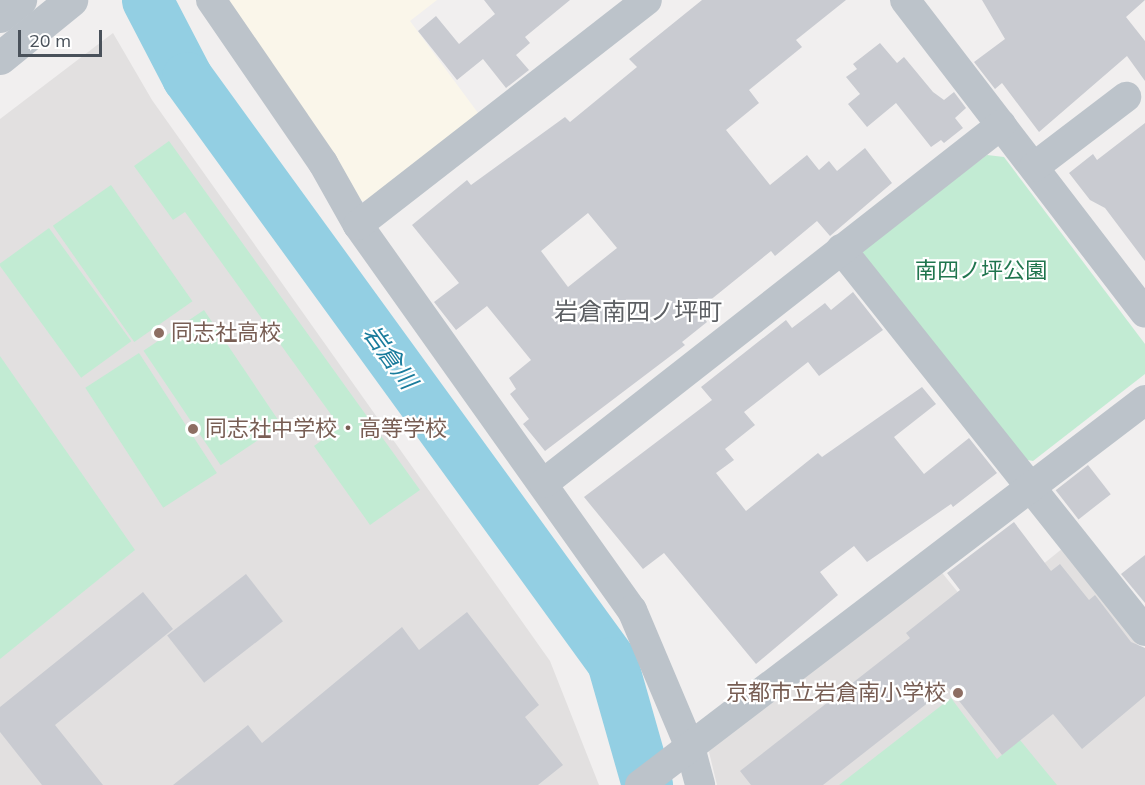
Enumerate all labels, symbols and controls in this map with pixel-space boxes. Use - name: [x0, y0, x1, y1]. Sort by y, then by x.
- scale bar: [21, 18, 105, 56]
- text: 20 m: [29, 29, 71, 52]
- park label: 南四ノ坪公園: [915, 258, 1047, 284]
- district label: 岩倉南四ノ坪町: [554, 298, 722, 326]
- water label: 岩倉川: [357, 319, 423, 395]
- place label: 同志社高校: [171, 320, 281, 346]
- marker: 同志社高校: [152, 326, 166, 340]
- place label: 同志社中学校・高等学校: [205, 416, 447, 442]
- marker: 同志社中学校・高等学校: [186, 422, 200, 436]
- place label: 京都市立岩倉南小学校: [726, 680, 946, 706]
- marker: 京都市立岩倉南小学校: [951, 686, 965, 700]

